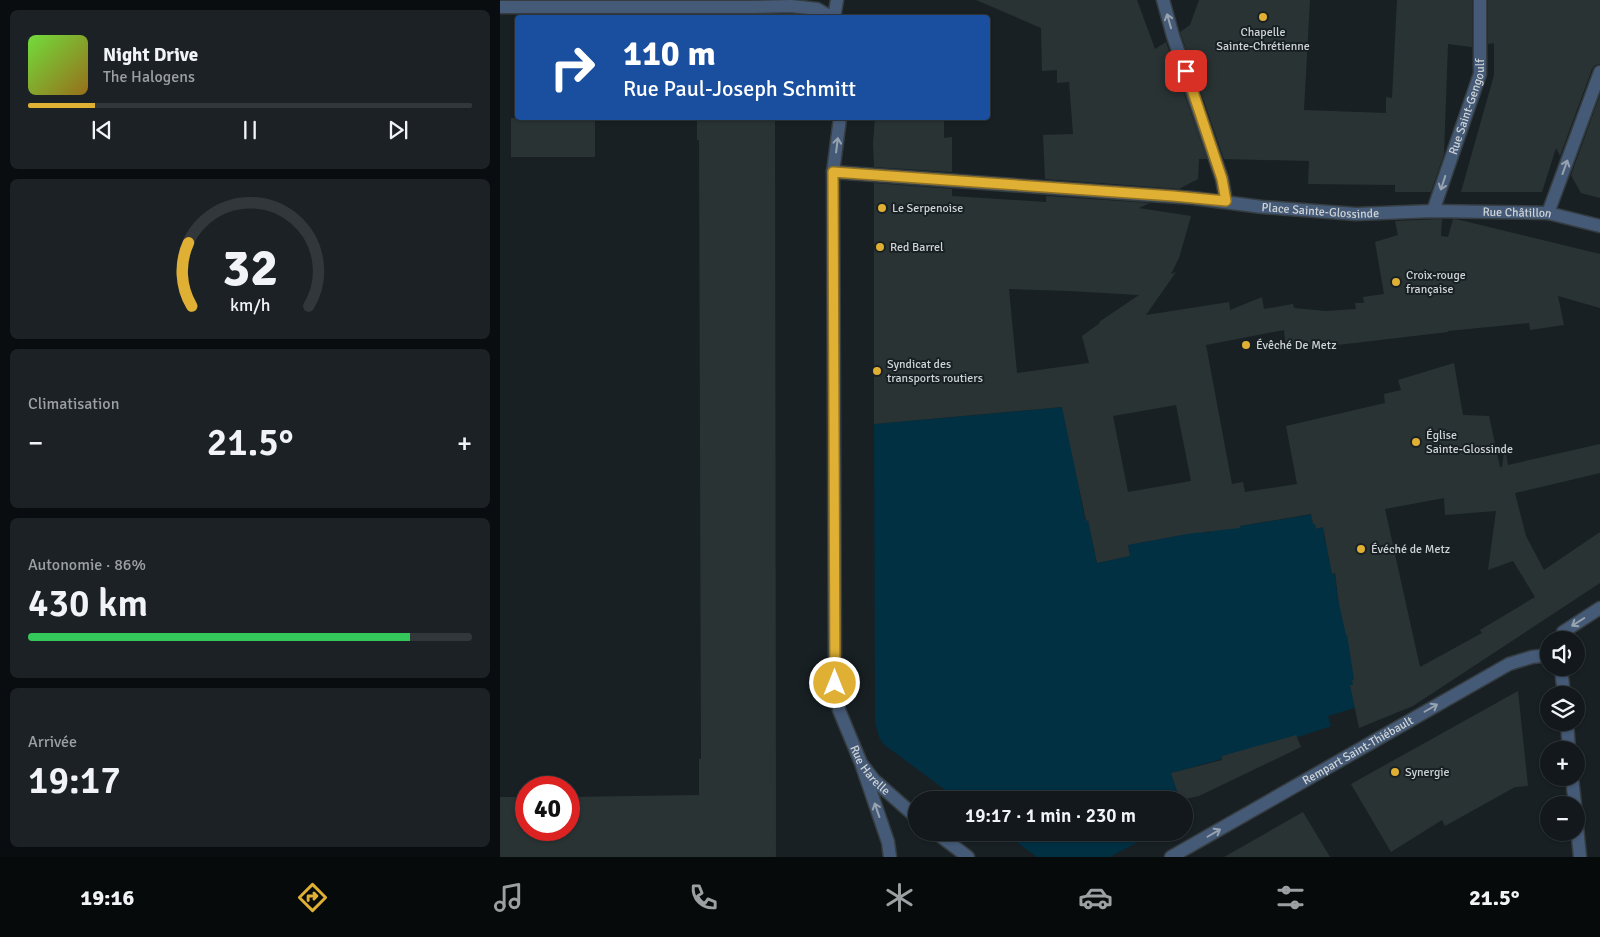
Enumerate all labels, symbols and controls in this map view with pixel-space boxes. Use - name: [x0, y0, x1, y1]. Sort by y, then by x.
- marker: Chapelle Sainte-Chrétienne: [1257, 11, 1269, 23]
- one-way arrow: [1164, 14, 1174, 30]
- place label: Chapelle Sainte-Chrétienne: [1216, 25, 1310, 54]
- text: 110 m: [623, 32, 716, 75]
- icon: right: [540, 35, 605, 100]
- text: Night Drive: [103, 43, 198, 67]
- pin: [1165, 50, 1207, 92]
- icon: arrive: [1172, 57, 1200, 85]
- street label: Rue Saint-Gengoulf: [1445, 58, 1488, 157]
- text: The Halogens: [103, 67, 195, 87]
- text: Rue Paul-Joseph Schmitt: [623, 75, 856, 102]
- icon: previous: [88, 116, 116, 144]
- icon: pause: [236, 116, 264, 144]
- icon: next: [384, 116, 412, 144]
- one-way arrow: [832, 137, 842, 153]
- one-way arrow: [1561, 160, 1570, 175]
- one-way arrow: [1437, 174, 1447, 190]
- street label: Place Sainte-Glossinde: [1261, 199, 1379, 222]
- place label: Le Serpenoise: [892, 201, 963, 216]
- marker: Le Serpenoise: [876, 202, 888, 214]
- street label: Rue Châtillon: [1482, 204, 1553, 221]
- text: 32: [222, 236, 278, 300]
- place label: Red Barrel: [890, 240, 944, 255]
- marker: Red Barrel: [874, 241, 886, 253]
- place label: Croix-rouge française: [1406, 268, 1466, 297]
- marker: Croix-rouge française: [1390, 276, 1402, 288]
- text: km/h: [230, 294, 270, 316]
- place label: Évêché De Metz: [1256, 338, 1337, 353]
- marker: Évêché De Metz: [1240, 339, 1252, 351]
- place label: Syndicat des transports routiers: [887, 357, 983, 386]
- marker: Syndicat des transports routiers: [871, 365, 883, 377]
- text: Climatisation: [28, 394, 119, 414]
- text: 21.5°: [207, 419, 293, 466]
- text: −: [28, 426, 43, 460]
- text: +: [457, 426, 472, 460]
- place label: Église Sainte-Glossinde: [1426, 428, 1513, 457]
- marker: Église Sainte-Glossinde: [1410, 436, 1422, 448]
- place label: Évéché de Metz: [1371, 542, 1450, 557]
- marker: Évéché de Metz: [1355, 543, 1367, 555]
- text: Autonomie · 86%: [28, 555, 146, 575]
- text: 430 km: [28, 580, 148, 627]
- one-way arrow: [1571, 617, 1585, 628]
- map controls: [1540, 631, 1585, 841]
- button: sound: [1540, 631, 1585, 676]
- position arrow: [808, 656, 860, 708]
- button: layers: [1540, 686, 1585, 731]
- one-way arrow: [1423, 703, 1437, 713]
- street label: Rempart Saint-Thiébault: [1300, 713, 1416, 788]
- text: Arrivée: [28, 732, 77, 752]
- button: +: [1540, 741, 1585, 786]
- street label: Rue Harelle: [847, 743, 893, 798]
- text: 19:17: [28, 757, 121, 804]
- place label: Synergie: [1405, 765, 1449, 780]
- marker: Synergie: [1389, 766, 1401, 778]
- speed limit sign: 40: [515, 776, 580, 841]
- button: −: [1540, 796, 1585, 841]
- one-way arrow: [872, 803, 881, 818]
- text: 19:17 · 1 min · 230 m: [965, 804, 1136, 828]
- one-way arrow: [1206, 827, 1220, 837]
- icon: directions: [295, 880, 330, 915]
- icon: music: [491, 880, 526, 915]
- icon: phone: [686, 880, 721, 915]
- icon: climate: [882, 880, 917, 915]
- icon: car: [1078, 880, 1113, 915]
- icon: filters: [1273, 880, 1308, 915]
- text: 19:16: [80, 884, 134, 911]
- text: 21.5°: [1469, 884, 1520, 911]

